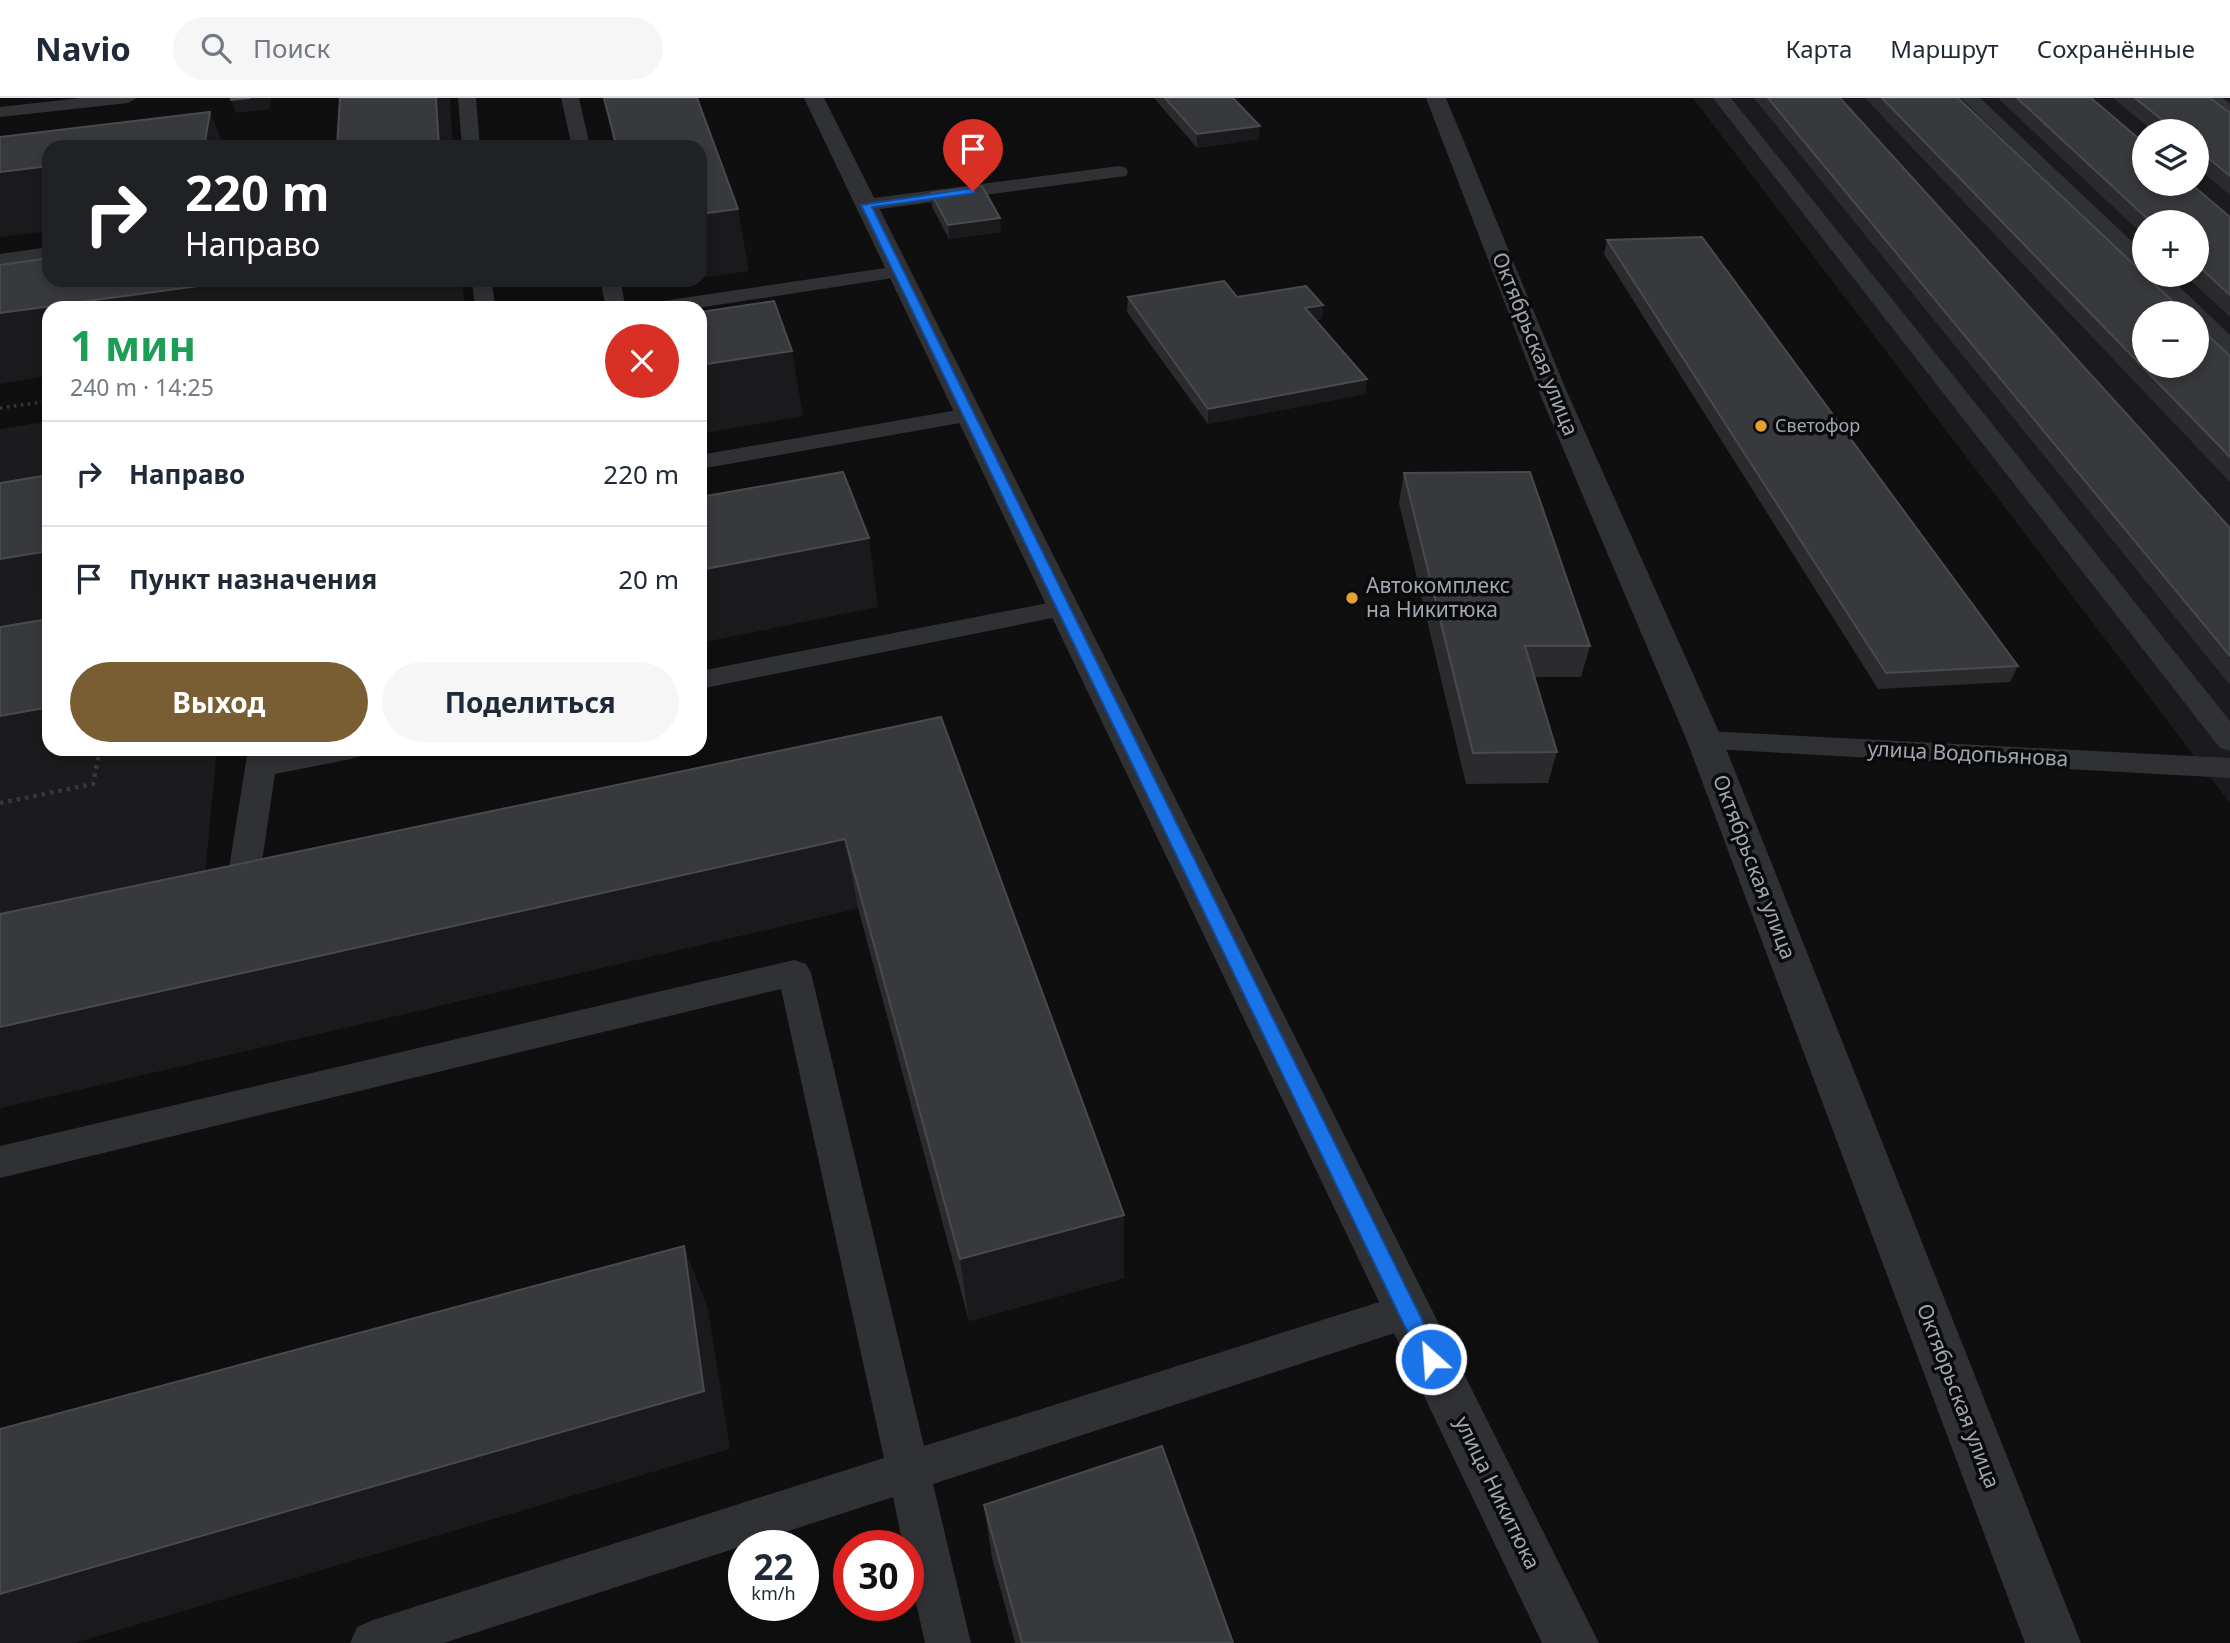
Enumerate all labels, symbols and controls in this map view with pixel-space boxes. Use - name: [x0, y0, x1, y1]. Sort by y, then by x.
- search box: [173, 17, 663, 80]
- text: Navio: [35, 26, 131, 71]
- icon: search: [197, 29, 235, 67]
- text: Поиск: [253, 30, 330, 66]
- text: Карта: [1785, 32, 1852, 65]
- text: Маршрут: [1890, 32, 1999, 65]
- text: Сохранённые: [2037, 32, 2195, 65]
- pin: [943, 119, 1003, 191]
- map controls: [2132, 119, 2209, 378]
- button: layers: [2132, 119, 2209, 196]
- icon: arrive: [954, 130, 992, 168]
- text: 220 m: [185, 159, 330, 225]
- icon: right: [70, 168, 161, 259]
- button: +: [2132, 210, 2209, 287]
- text: Направо: [185, 222, 320, 265]
- street label: Октябрьская улица: [1486, 248, 1586, 440]
- button: −: [2132, 301, 2209, 378]
- text: 1 мин: [70, 316, 196, 373]
- button: close: [605, 324, 679, 398]
- text: 240 m · 14:25: [70, 371, 214, 403]
- place label: Светофор: [1775, 413, 1860, 437]
- marker: Светофор: [1753, 418, 1769, 434]
- icon: right: [70, 455, 108, 493]
- text: Направо: [129, 456, 245, 492]
- text: 220 m: [603, 456, 679, 492]
- icon: arrive: [70, 560, 108, 598]
- text: Пункт назначения: [129, 561, 377, 597]
- text: 20 m: [618, 561, 679, 597]
- place label: Автокомплекс на Никитюка: [1366, 571, 1510, 623]
- marker: Автокомплекс на Никитюка: [1344, 590, 1360, 606]
- button: Выход: [70, 662, 368, 742]
- button: Поделиться: [382, 662, 679, 742]
- street label: улица Водопьянова: [1867, 734, 2069, 772]
- street label: Октябрьская улица: [1707, 770, 1803, 963]
- street label: Октябрьская улица: [1911, 1299, 2007, 1492]
- position arrow: [1394, 1322, 1468, 1396]
- street label: улица Никитюка: [1449, 1411, 1547, 1574]
- speed limit sign: 30: [833, 1530, 924, 1621]
- text: 22: [753, 1543, 794, 1590]
- text: km/h: [751, 1581, 796, 1605]

